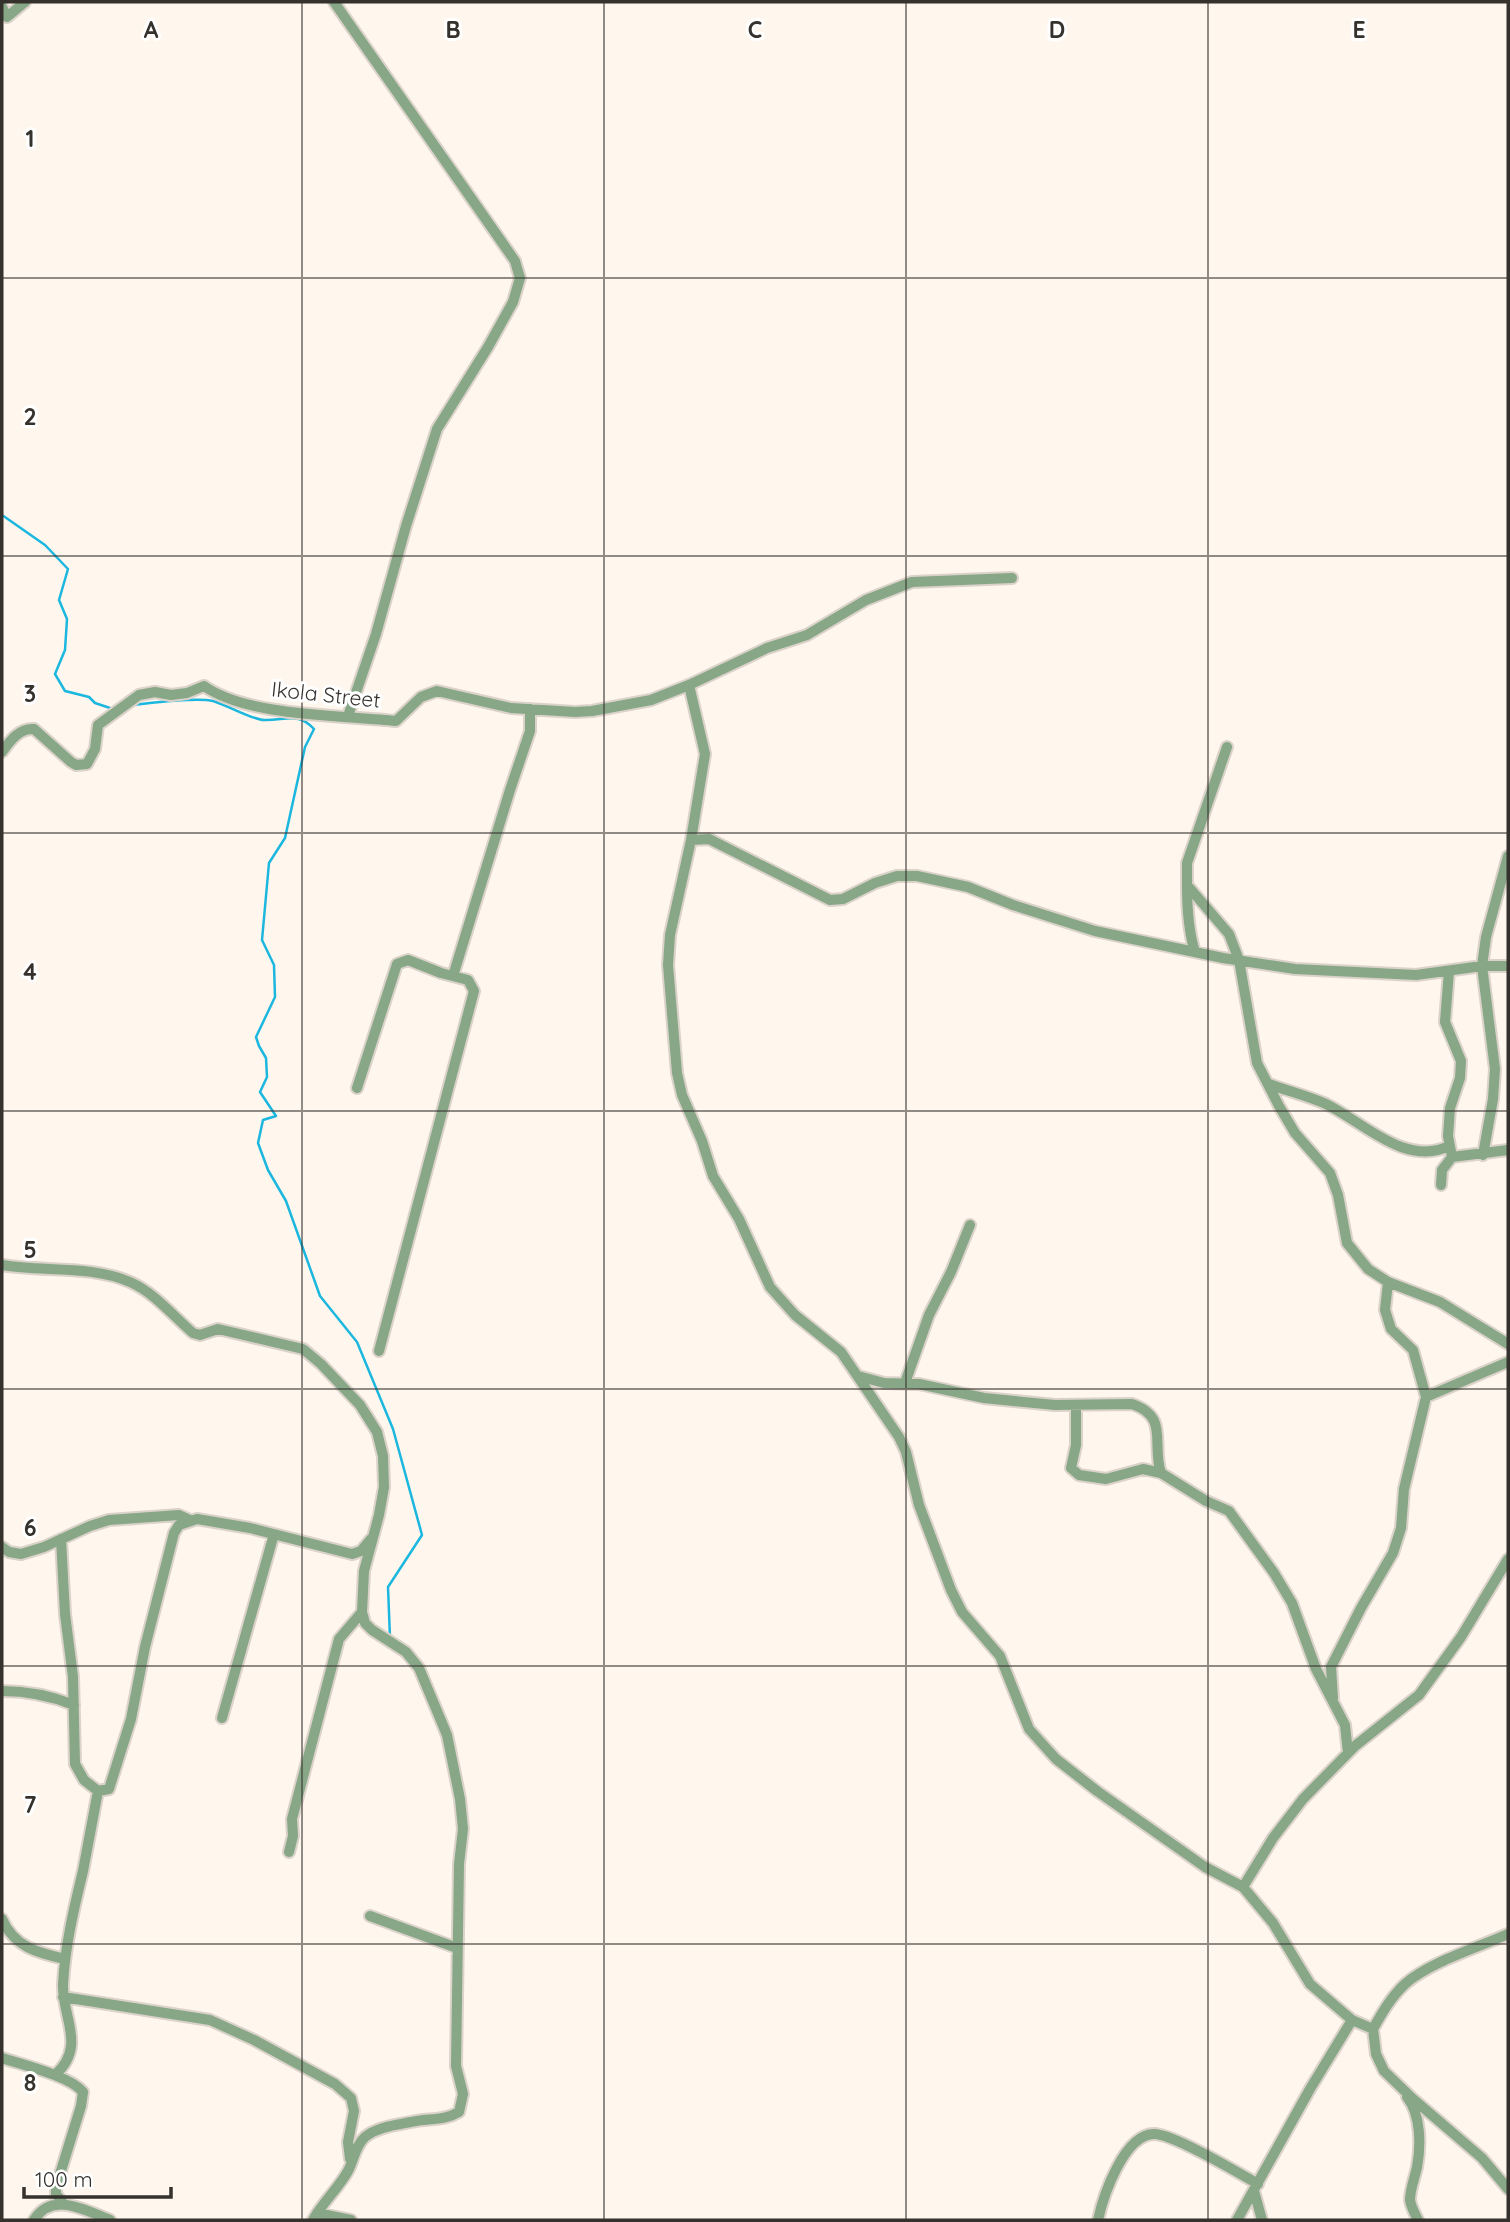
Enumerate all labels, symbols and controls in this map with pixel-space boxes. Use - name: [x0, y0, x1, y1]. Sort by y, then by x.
- text: A: [144, 15, 159, 44]
- text: B: [445, 15, 461, 44]
- text: C: [748, 15, 762, 44]
- text: D: [1049, 15, 1065, 44]
- text: E: [1352, 15, 1366, 44]
- text: 1: [26, 124, 34, 153]
- text: 2: [23, 402, 37, 431]
- street label: Ikola Street: [270, 675, 382, 713]
- text: 3: [24, 679, 36, 708]
- text: 4: [23, 957, 37, 986]
- text: 5: [23, 1235, 37, 1264]
- text: 6: [24, 1513, 36, 1542]
- text: 7: [24, 1790, 37, 1819]
- text: 8: [24, 2068, 36, 2097]
- scale bar: [24, 2156, 172, 2200]
- text: 100 m: [35, 2166, 93, 2192]

